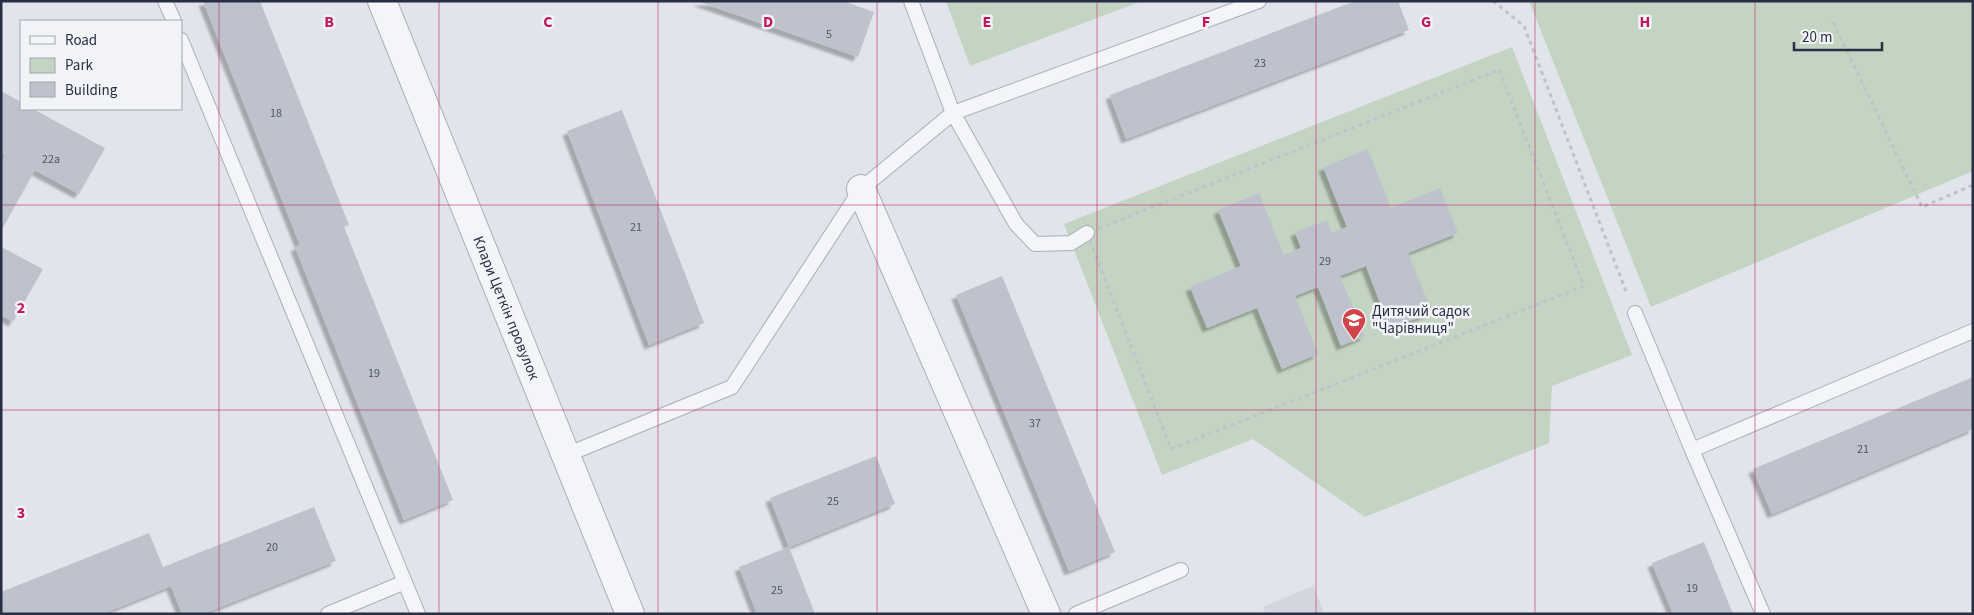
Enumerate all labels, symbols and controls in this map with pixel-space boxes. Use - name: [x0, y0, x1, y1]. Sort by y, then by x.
- text: B: [324, 11, 334, 33]
- text: C: [543, 11, 553, 33]
- text: D: [763, 11, 773, 33]
- text: E: [983, 11, 991, 33]
- text: F: [1202, 11, 1210, 33]
- text: G: [1421, 11, 1431, 33]
- text: H: [1640, 11, 1650, 33]
- legend: [20, 20, 182, 110]
- scale bar: [1794, 20, 1882, 52]
- house number: 5: [826, 26, 832, 43]
- text: 20 m: [1802, 27, 1832, 48]
- text: Road: [65, 30, 97, 51]
- text: Park: [65, 55, 94, 76]
- house number: 23: [1254, 55, 1266, 72]
- text: Building: [65, 80, 118, 101]
- house number: 18: [270, 105, 282, 122]
- house number: 22а: [42, 151, 60, 168]
- house number: 21: [630, 219, 642, 236]
- street label: Клари Цеткін провулок: [468, 233, 545, 384]
- house number: 29: [1319, 253, 1331, 270]
- text: 2: [17, 297, 25, 319]
- place label: Дитячий садок "Чарівниця": [1372, 301, 1470, 339]
- school or university icon: Дитячий садок "Чарівниця": [1341, 307, 1367, 341]
- house number: 19: [368, 365, 380, 382]
- house number: 37: [1029, 415, 1041, 432]
- house number: 21: [1857, 441, 1869, 458]
- house number: 25: [827, 493, 839, 510]
- text: 3: [17, 502, 25, 524]
- house number: 20: [266, 539, 278, 556]
- house number: 19: [1686, 580, 1698, 597]
- house number: 25: [771, 582, 783, 599]

